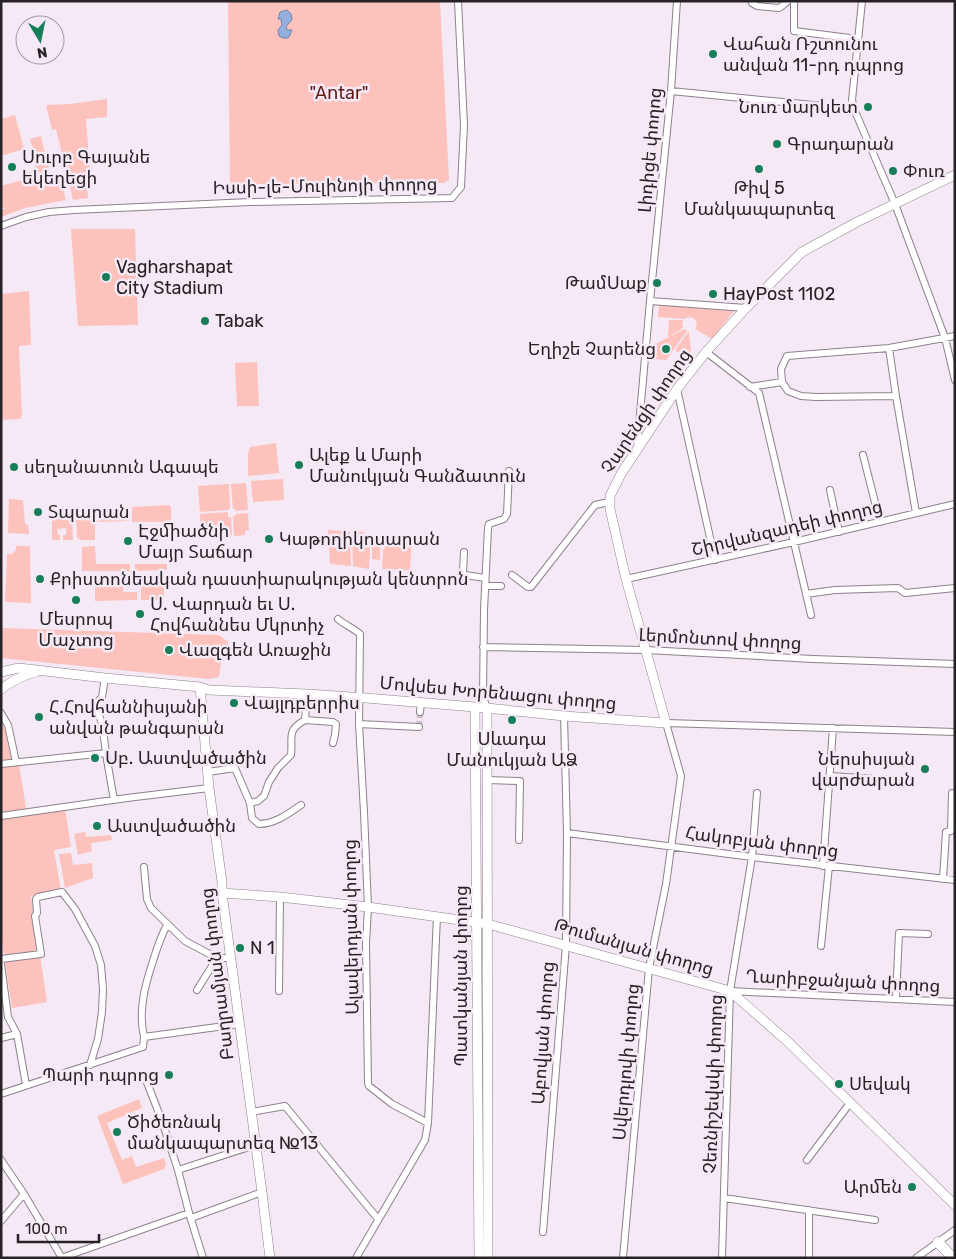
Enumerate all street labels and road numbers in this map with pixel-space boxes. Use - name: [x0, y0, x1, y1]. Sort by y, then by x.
- street label: Լիդիցե փողոց: [634, 86, 666, 214]
- street label: Իսսի-լե-Մուլինոյի փողոց: [212, 173, 438, 199]
- street label: Չարենցի փողոց: [596, 345, 696, 477]
- street label: Շիրվանզադեի փողոց: [689, 495, 885, 561]
- street label: Լերմոնտով փողոց: [638, 624, 802, 654]
- street label: Մովսես Խորենացու փողոց: [379, 672, 617, 714]
- street label: Հակոբյան փողոց: [684, 822, 840, 862]
- street label: Ալավերդյան փողոց: [338, 839, 364, 1015]
- street label: Պատկանյան փողոց: [450, 885, 472, 1067]
- street label: Բաղրամյան փողոց: [196, 887, 238, 1061]
- street label: Թումանյան փողոց: [552, 914, 716, 980]
- street label: Աբովյան փողոց: [527, 961, 559, 1105]
- street label: Ղարիբջանյան փողոց: [745, 965, 941, 997]
- street label: Սվերդլովի փողոց: [608, 983, 644, 1141]
- street label: Չեռնիշեվսկի փողոց: [699, 994, 727, 1174]

